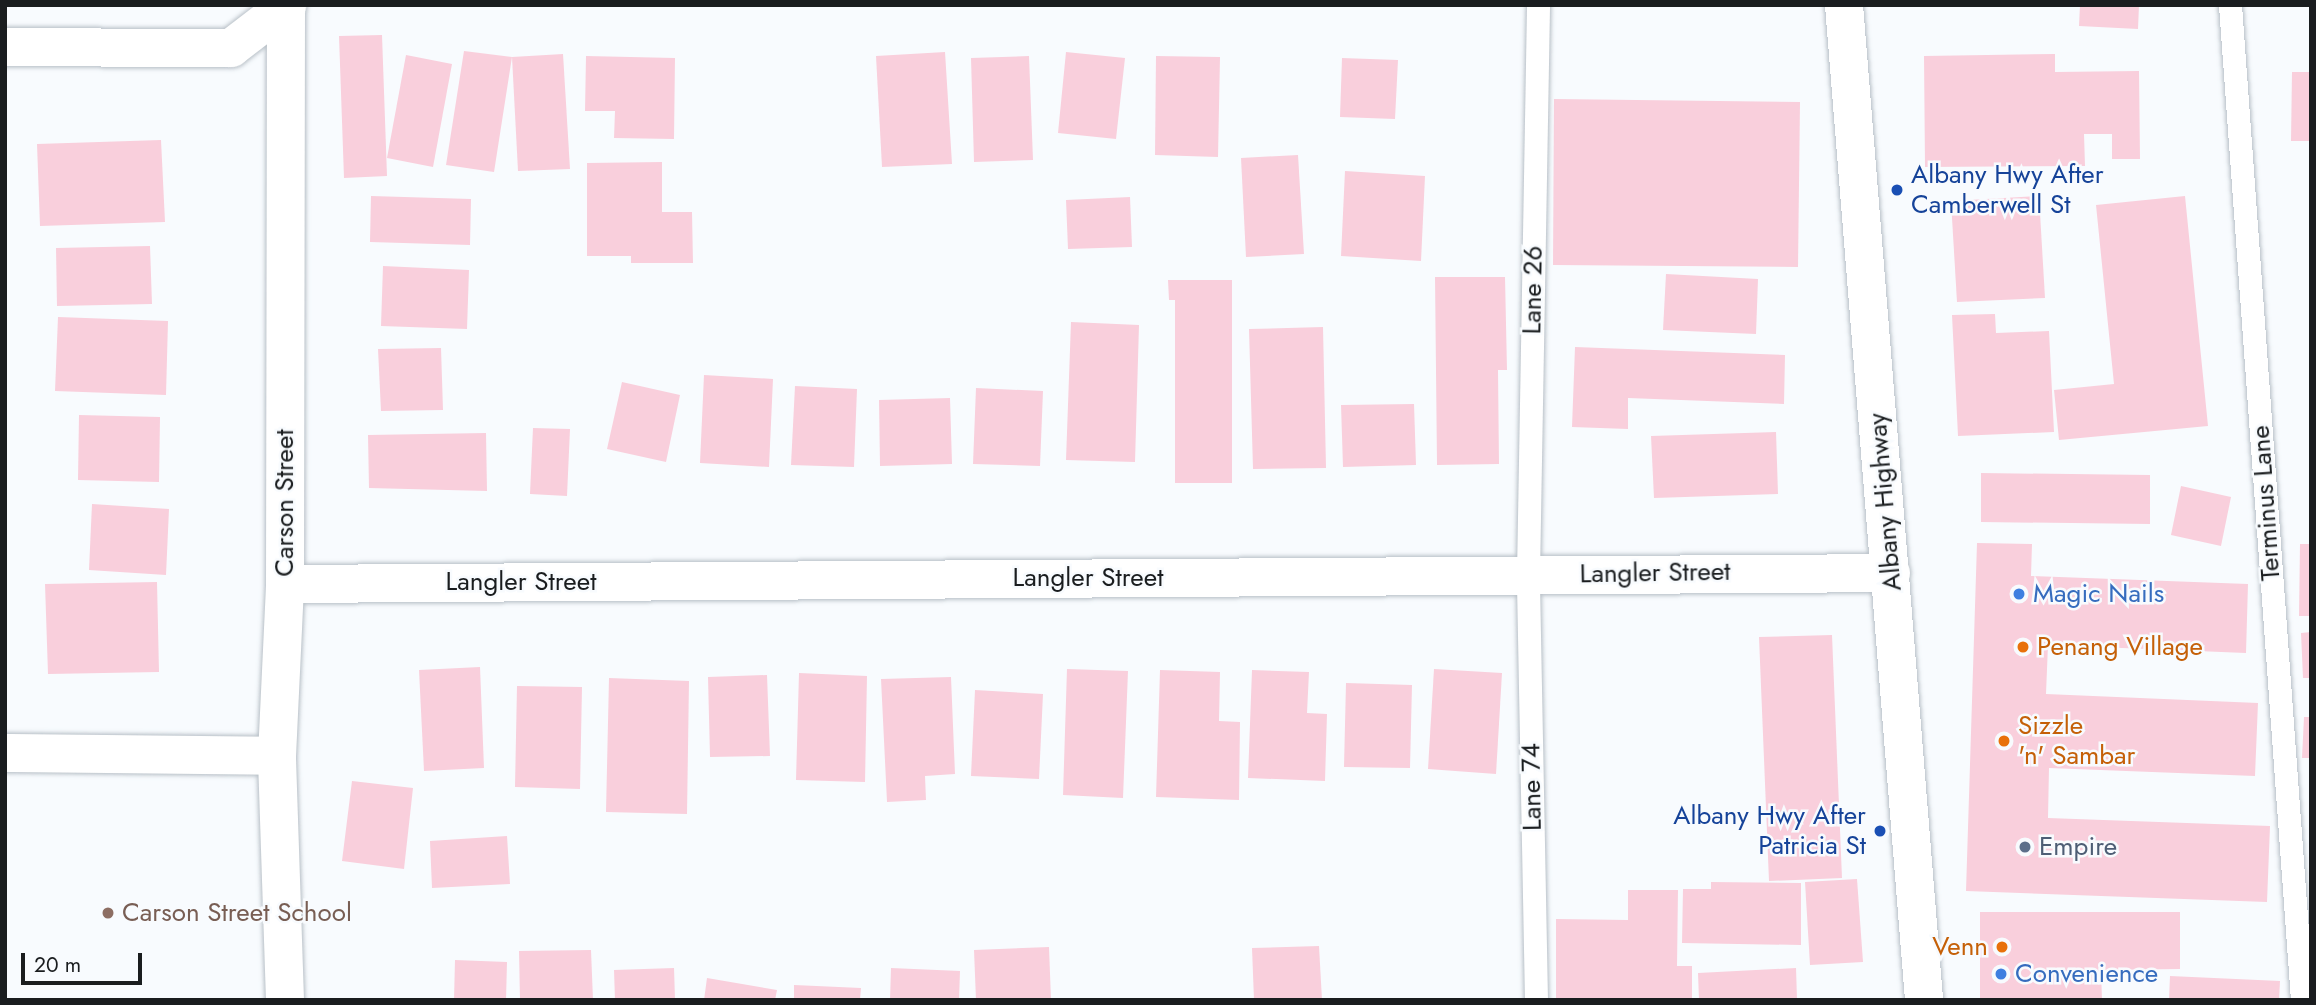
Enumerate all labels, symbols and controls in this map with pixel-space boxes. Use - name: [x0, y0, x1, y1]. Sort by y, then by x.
- place label: Albany Hwy After Camberwell St: [1911, 159, 2104, 220]
- marker: Albany Hwy After Camberwell St: [1889, 182, 1905, 198]
- street label: Lane 26: [1517, 245, 1549, 335]
- street label: Albany Highway: [1862, 412, 1908, 592]
- street label: Terminus Lane: [2245, 424, 2287, 582]
- street label: Carson Street: [269, 429, 301, 577]
- street label: Langler Street: [1579, 556, 1731, 590]
- street label: Langler Street: [1013, 562, 1163, 594]
- street label: Langler Street: [446, 566, 596, 598]
- place label: Magic Nails: [2033, 578, 2164, 610]
- marker: Magic Nails: [2011, 586, 2027, 602]
- place label: Penang Village: [2037, 631, 2203, 663]
- marker: Penang Village: [2015, 639, 2031, 655]
- place label: Sizzle 'n' Sambar: [2018, 710, 2135, 772]
- marker: Sizzle 'n' Sambar: [1996, 733, 2012, 749]
- street label: Lane 74: [1516, 743, 1548, 831]
- place label: Albany Hwy After Patricia St: [1673, 800, 1866, 862]
- marker: Albany Hwy After Patricia St: [1872, 823, 1888, 839]
- place label: Empire: [2039, 831, 2117, 863]
- marker: Empire: [2017, 839, 2033, 855]
- place label: Carson Street School: [122, 897, 352, 929]
- marker: Carson Street School: [100, 905, 116, 921]
- place label: Venn: [1932, 931, 1988, 963]
- scale bar: [24, 939, 145, 983]
- marker: Venn: [1994, 939, 2010, 955]
- text: 20 m: [34, 950, 81, 980]
- place label: Convenience: [2015, 958, 2158, 990]
- marker: Convenience: [1993, 966, 2009, 982]

